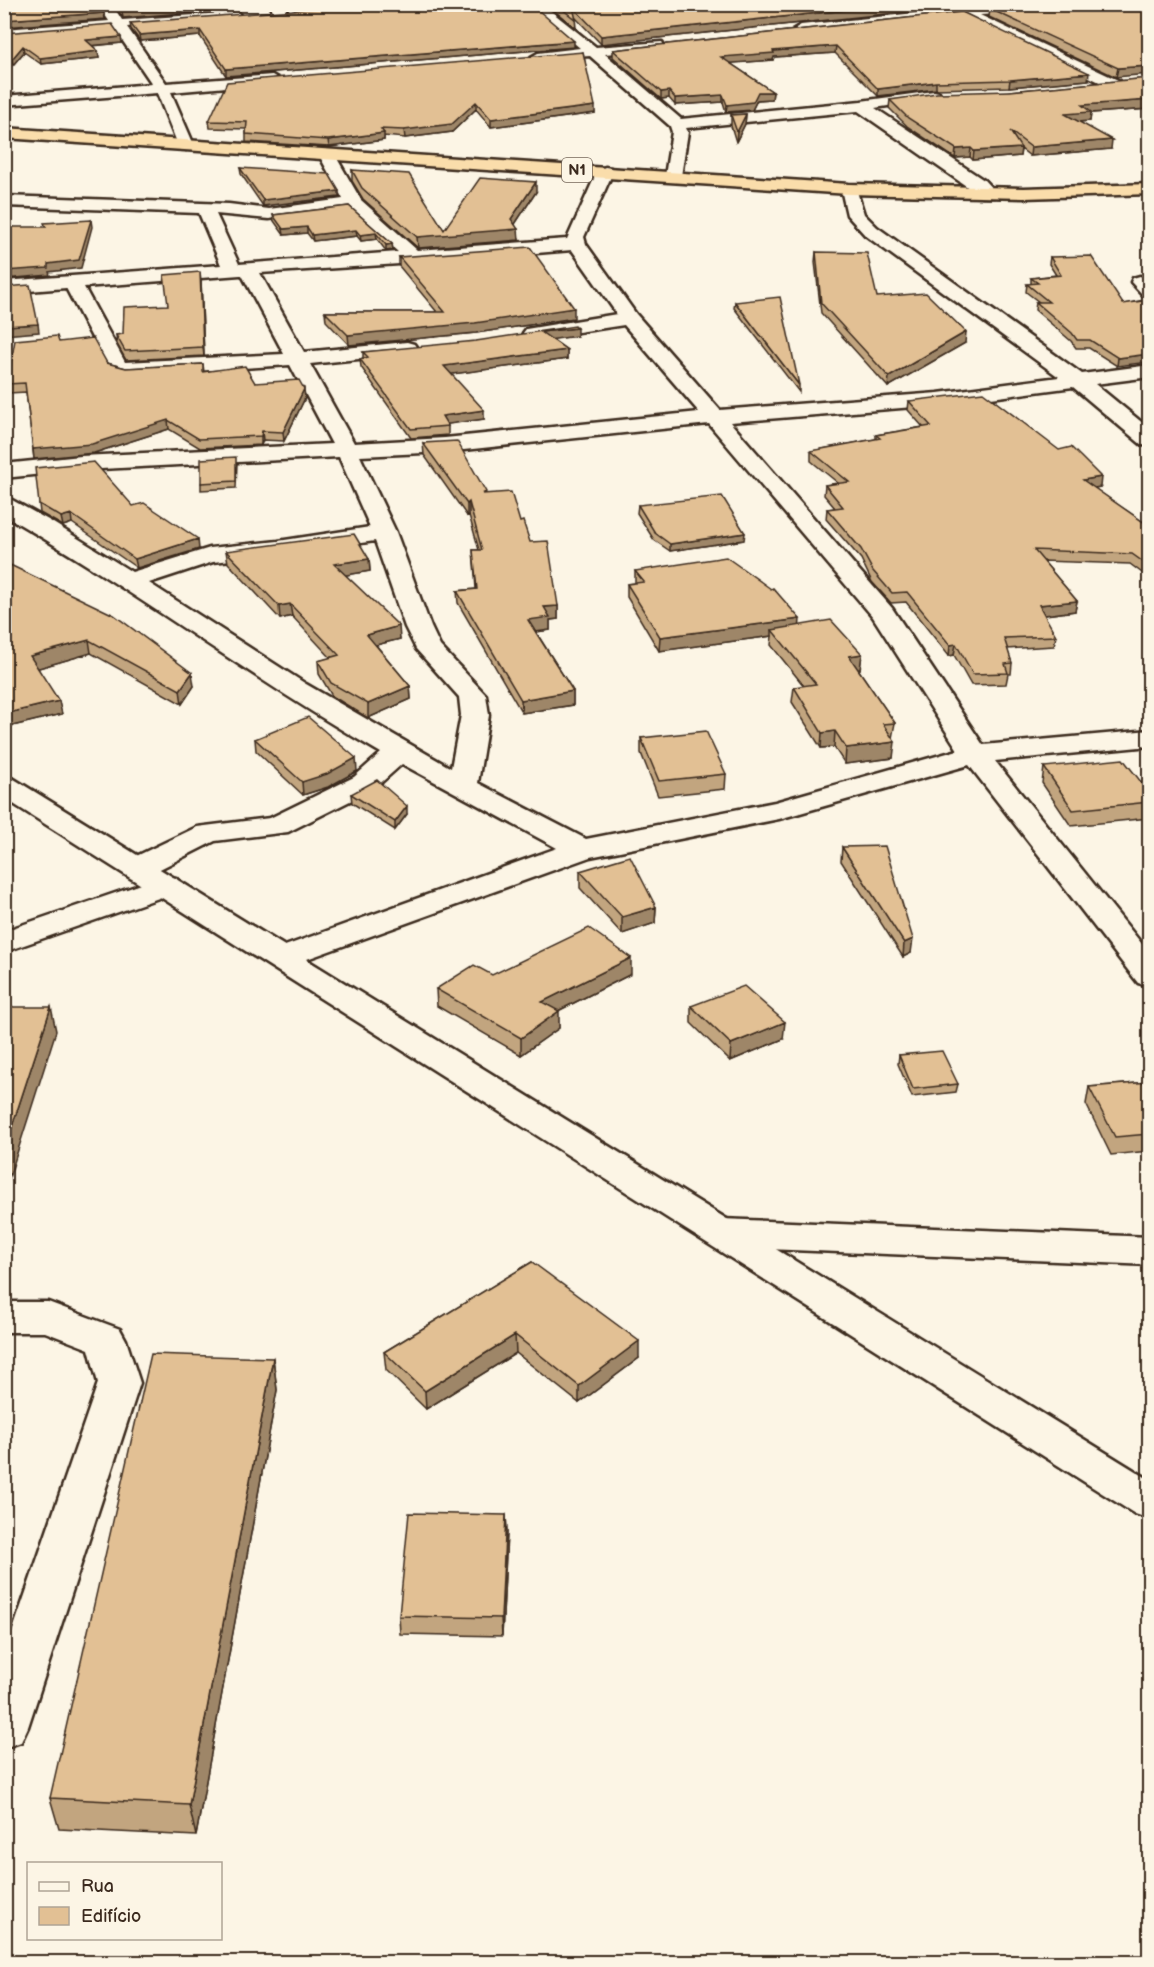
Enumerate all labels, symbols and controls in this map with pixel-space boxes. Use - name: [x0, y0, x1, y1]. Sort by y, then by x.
- road number: N1: [562, 158, 592, 182]
- legend: [27, 1862, 222, 1940]
- text: Rua: [81, 1876, 114, 1897]
- text: Edifício: [81, 1906, 141, 1927]

